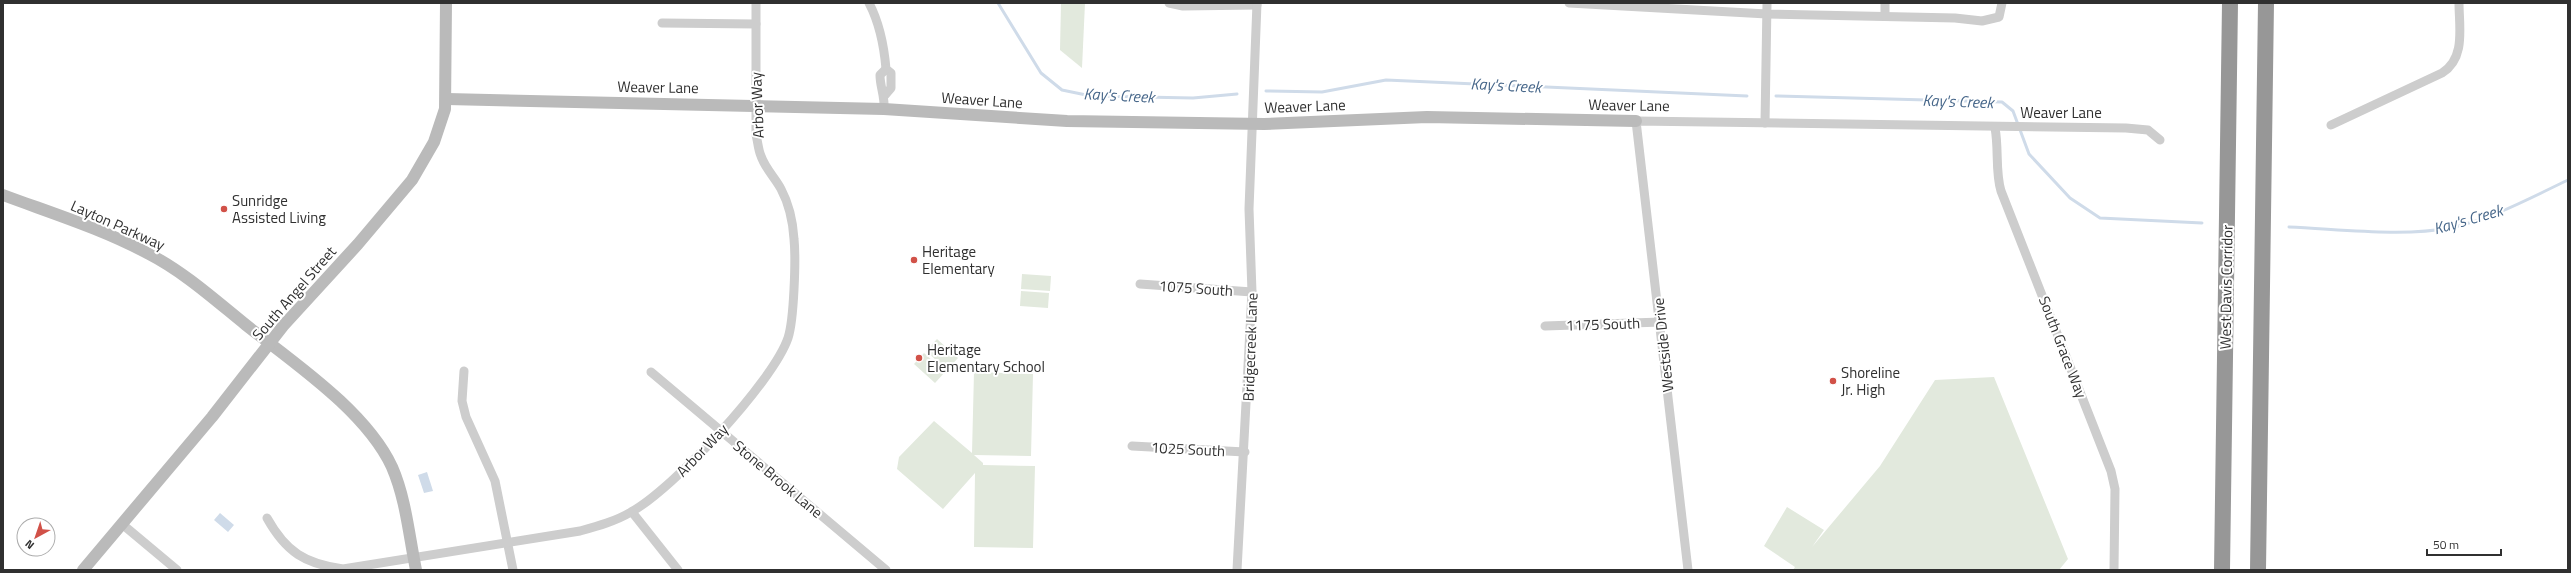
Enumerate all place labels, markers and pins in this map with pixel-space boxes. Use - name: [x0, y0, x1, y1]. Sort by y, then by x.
- place label: Sunridge Assisted Living: [232, 189, 326, 229]
- marker: Sunridge Assisted Living: [219, 204, 229, 214]
- place label: Heritage Elementary: [922, 240, 995, 280]
- marker: Heritage Elementary: [909, 255, 919, 265]
- place label: Heritage Elementary School: [927, 338, 1045, 378]
- marker: Heritage Elementary School: [914, 353, 924, 363]
- place label: Shoreline Jr. High: [1841, 361, 1900, 401]
- marker: Shoreline Jr. High: [1828, 376, 1838, 386]

